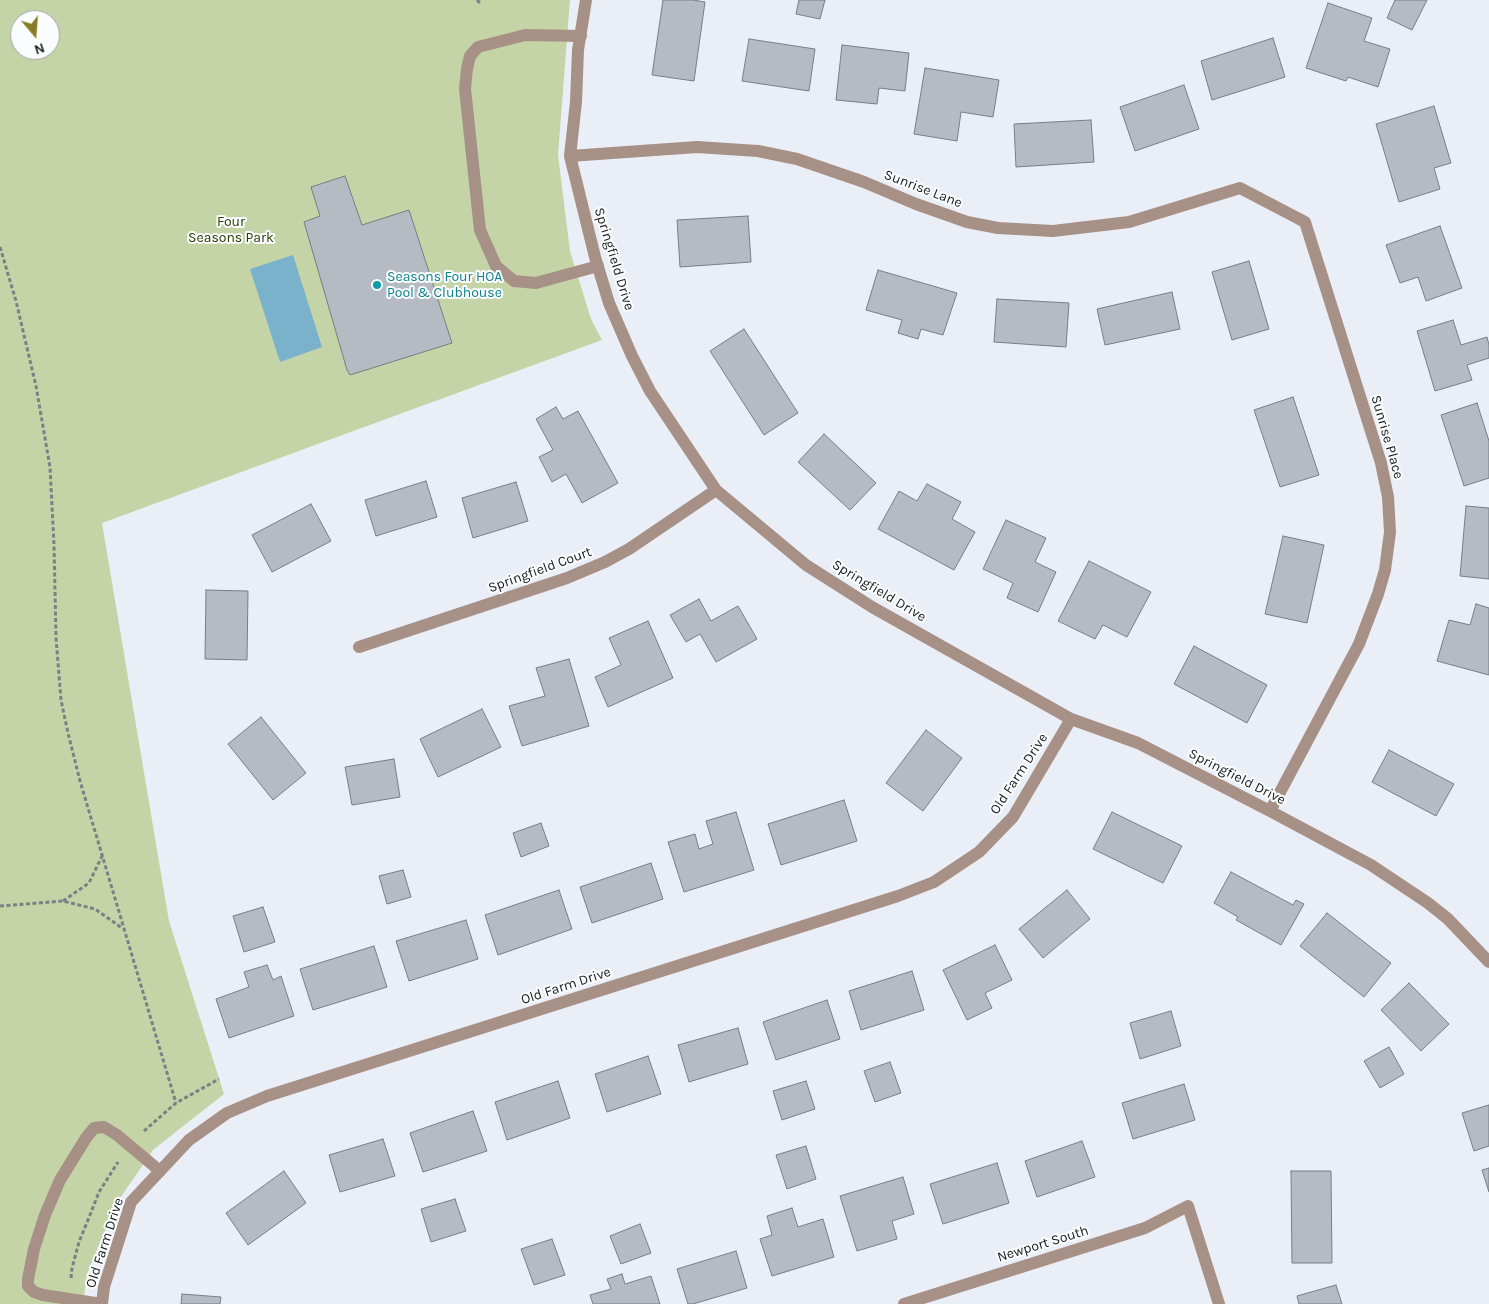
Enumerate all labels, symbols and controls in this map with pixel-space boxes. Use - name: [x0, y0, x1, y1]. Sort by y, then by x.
- north arrow: [10, 10, 60, 60]
- text: N: [32, 39, 47, 58]
- street label: Sunrise Lane: [882, 166, 964, 212]
- street label: Springfield Drive: [590, 206, 638, 312]
- park label: Four Seasons Park: [188, 214, 274, 246]
- place label: Seasons Four HOA Pool & Clubhouse: [387, 269, 502, 302]
- marker: Seasons Four HOA Pool & Clubhouse: [371, 279, 383, 291]
- street label: Sunrise Place: [1367, 393, 1407, 481]
- street label: Springfield Court: [486, 543, 594, 597]
- street label: Springfield Drive: [829, 556, 929, 626]
- street label: Old Farm Drive: [987, 730, 1051, 818]
- street label: Springfield Drive: [1186, 745, 1288, 809]
- street label: Old Farm Drive: [519, 964, 613, 1008]
- street label: Old Farm Drive: [83, 1196, 127, 1290]
- street label: Newport South: [995, 1222, 1091, 1266]

